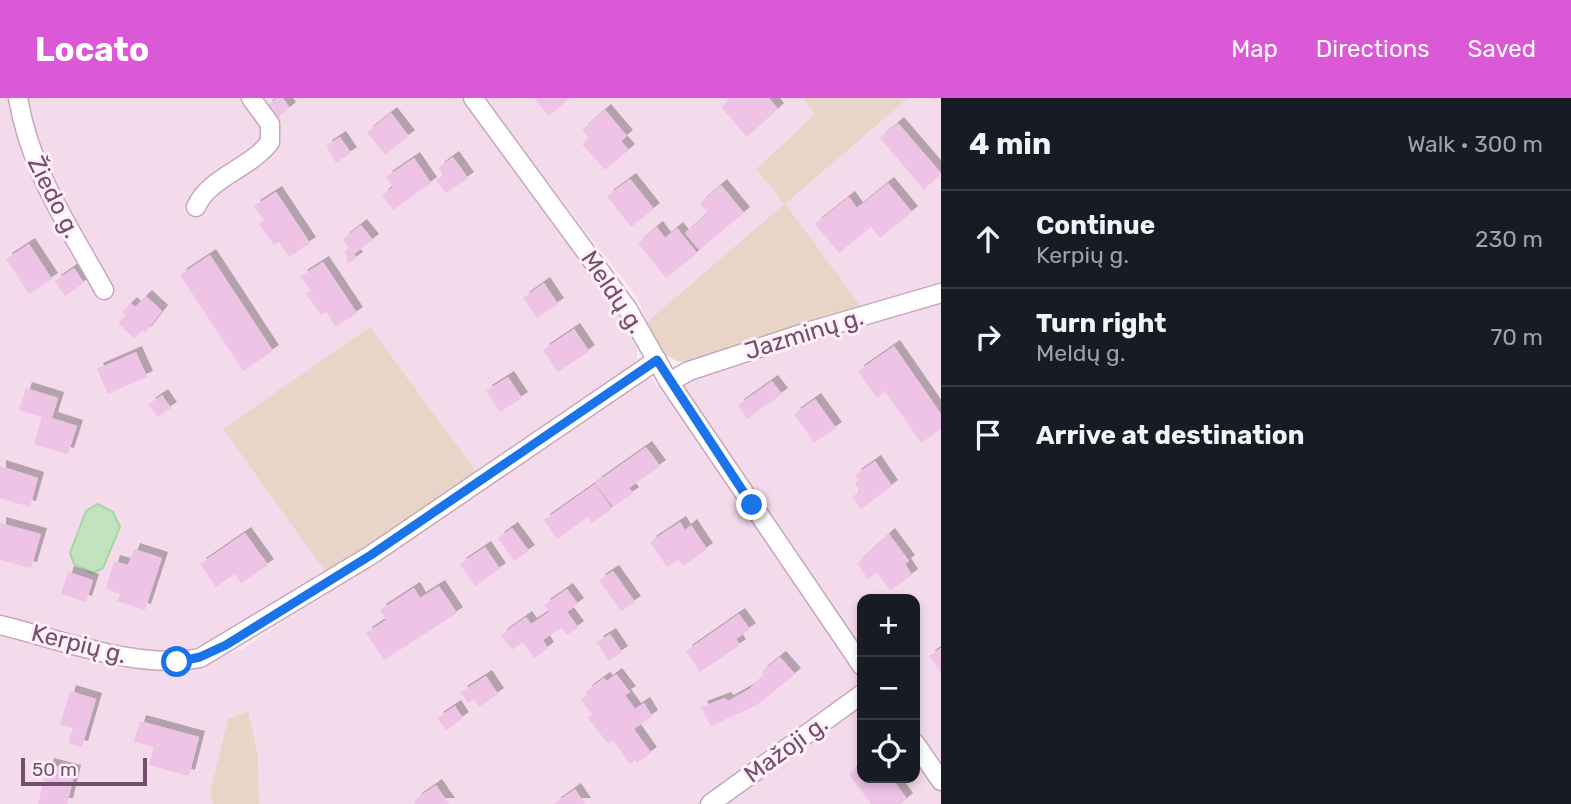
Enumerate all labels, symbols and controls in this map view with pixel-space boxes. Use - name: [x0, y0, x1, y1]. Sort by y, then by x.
- text: Locato: [35, 30, 149, 69]
- text: Map: [1231, 35, 1278, 63]
- text: Directions: [1316, 35, 1429, 63]
- text: Saved: [1467, 35, 1536, 63]
- text: 4 min: [969, 126, 1051, 162]
- text: Walk · 300 m: [1407, 130, 1543, 158]
- street label: Žiedo g.: [22, 151, 86, 243]
- text: Continue: [1036, 210, 1155, 241]
- icon: ahead: [969, 220, 1007, 258]
- text: 230 m: [1475, 225, 1543, 253]
- text: Kerpių g.: [1036, 241, 1129, 269]
- street label: Meldų g.: [575, 245, 651, 339]
- street label: Jazminų g.: [741, 303, 867, 365]
- text: Turn right: [1036, 308, 1166, 339]
- icon: right: [969, 318, 1007, 356]
- text: 70 m: [1491, 323, 1543, 351]
- text: Meldų g.: [1036, 339, 1125, 367]
- icon: arrive: [969, 416, 1007, 454]
- text: Arrive at destination: [1036, 420, 1304, 451]
- route end: [736, 489, 767, 520]
- map controls: [857, 594, 920, 783]
- button: +: [857, 594, 920, 657]
- street label: Kerpių g.: [29, 619, 129, 669]
- route start: [161, 646, 192, 677]
- button: −: [857, 657, 920, 720]
- street label: Mažoji g.: [739, 709, 833, 789]
- button: locate: [857, 720, 920, 783]
- scale bar: [21, 755, 147, 787]
- text: 50 m: [32, 758, 77, 781]

